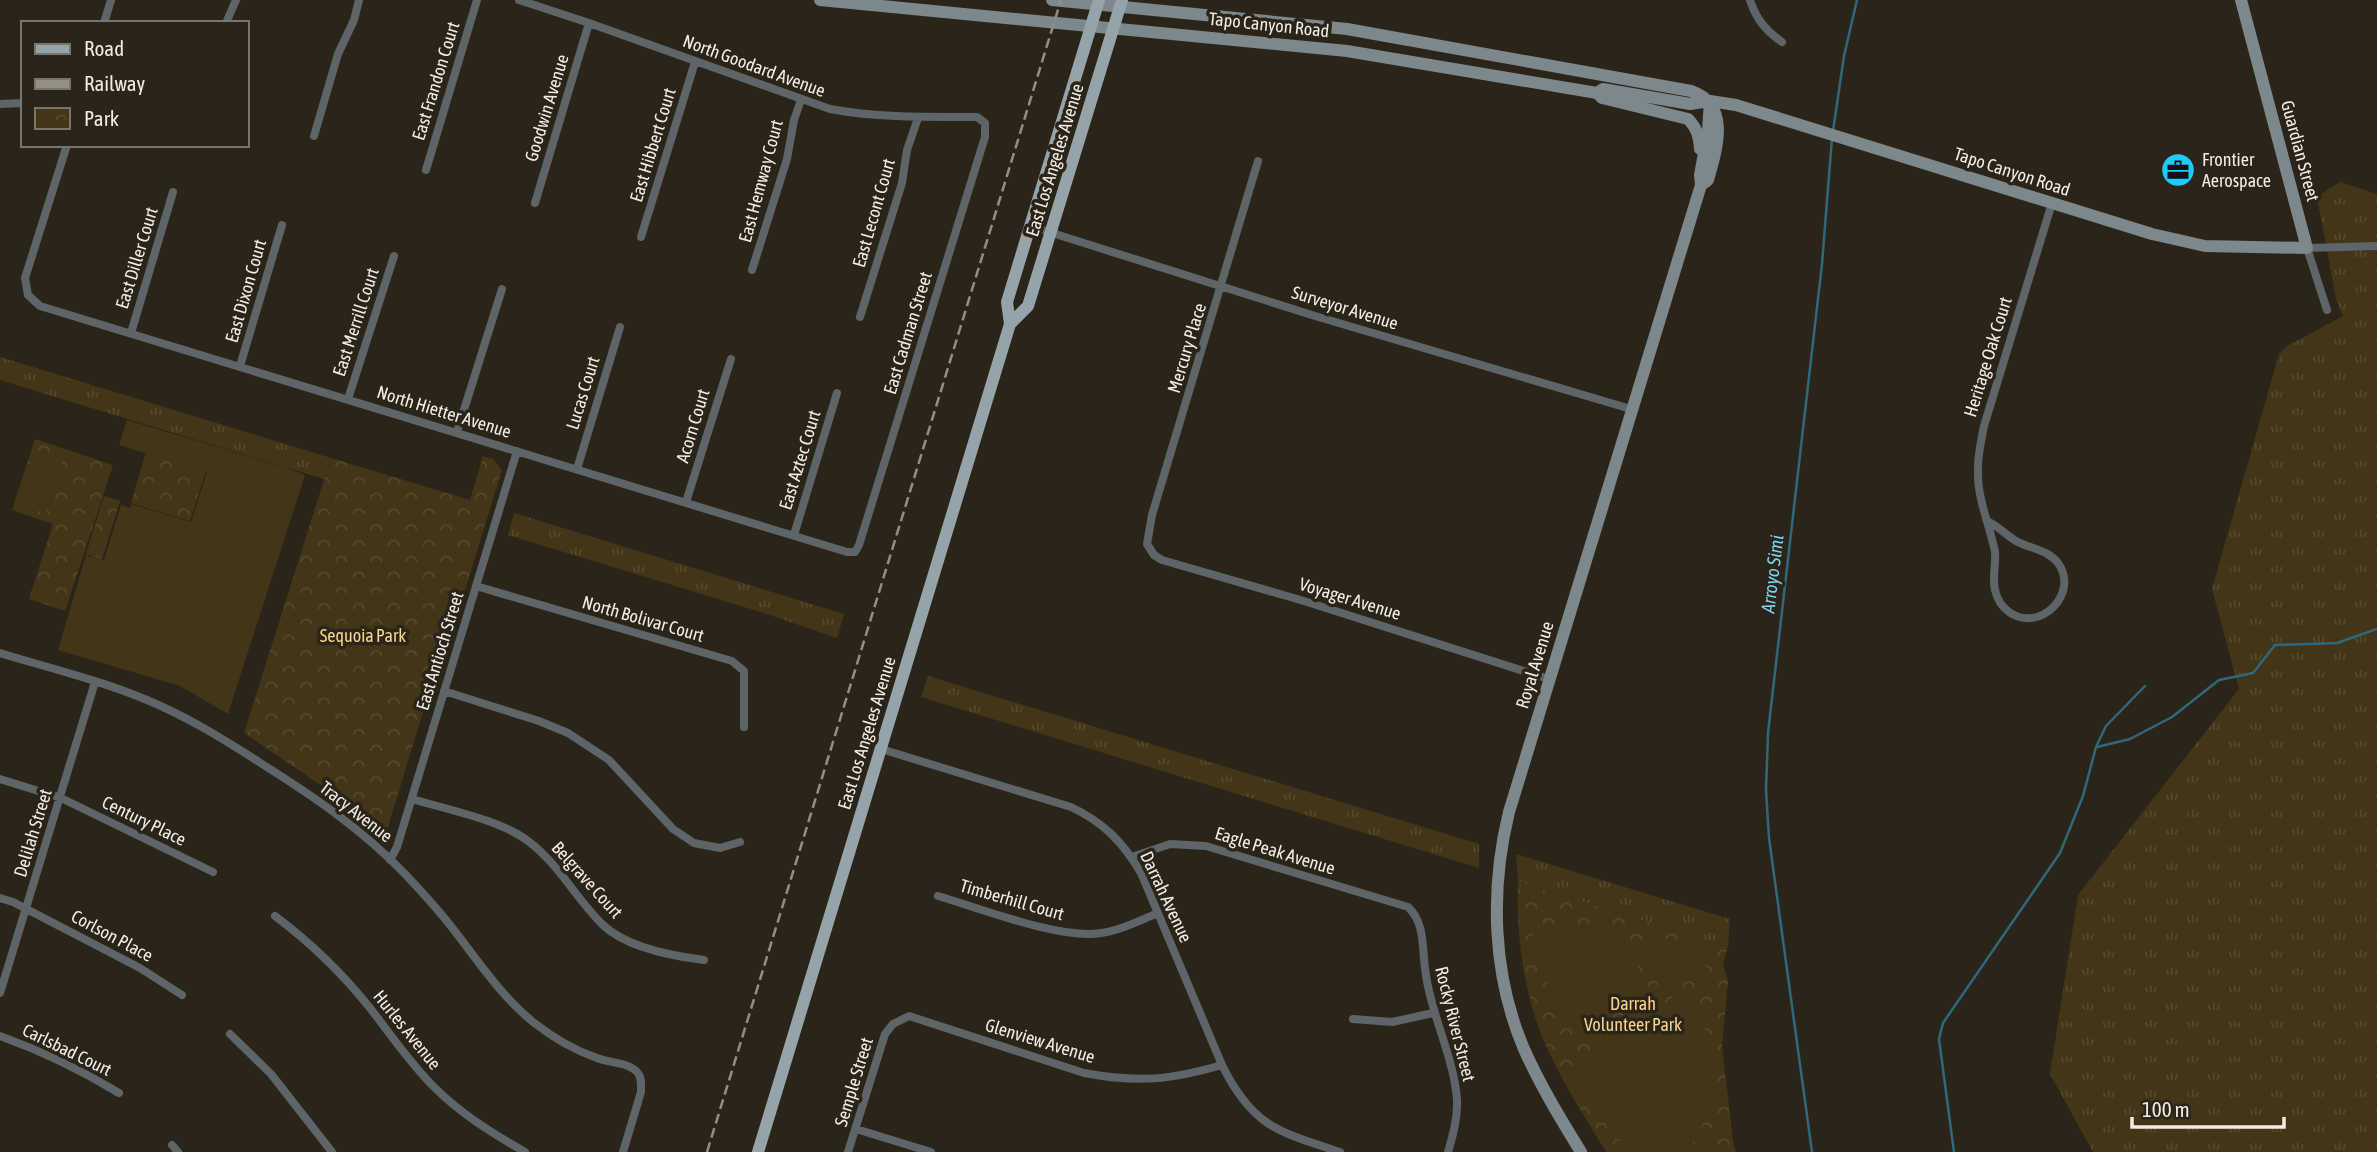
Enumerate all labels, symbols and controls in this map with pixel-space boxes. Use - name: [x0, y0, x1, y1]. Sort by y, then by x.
- street label: Tapo Canyon Road: [1208, 8, 1330, 41]
- street label: East Frandon Court: [408, 19, 464, 143]
- legend: [21, 21, 248, 147]
- street label: North Goodard Avenue: [680, 30, 828, 101]
- text: Road: [84, 36, 124, 60]
- street label: Goodwin Avenue: [520, 52, 573, 164]
- text: Railway: [84, 71, 146, 95]
- street label: East Los Angeles Avenue: [1021, 81, 1088, 239]
- street label: East Hibbert Court: [625, 85, 680, 204]
- street label: Guardian Street: [2277, 98, 2324, 204]
- text: Park: [84, 106, 119, 130]
- street label: East Hemway Court: [734, 117, 787, 244]
- street label: Tapo Canyon Road: [1951, 143, 2073, 200]
- place label: Frontier Aerospace: [2202, 149, 2271, 191]
- office icon: Frontier Aerospace: [2159, 151, 2197, 189]
- street label: East Lecont Court: [848, 156, 899, 270]
- street label: East Diller Court: [111, 205, 162, 311]
- street label: East Dixon Court: [221, 237, 270, 345]
- street label: East Merrill Court: [328, 265, 383, 379]
- street label: East Cadman Street: [879, 269, 936, 397]
- street label: Surveyor Avenue: [1289, 281, 1401, 334]
- street label: Heritage Oak Court: [1959, 294, 2016, 419]
- street label: Mercury Place: [1163, 300, 1210, 395]
- street label: Lucas Court: [562, 354, 604, 432]
- street label: North Hietter Avenue: [374, 381, 514, 442]
- street label: Acorn Court: [671, 386, 714, 465]
- street label: East Aztec Court: [774, 407, 825, 512]
- water label: Arroyo Simi: [1756, 534, 1788, 615]
- street label: Voyager Avenue: [1297, 573, 1404, 624]
- street label: East Antioch Street: [412, 589, 468, 713]
- street label: North Bolivar Court: [580, 591, 706, 646]
- street label: Royal Avenue: [1511, 619, 1558, 711]
- park label: Sequoia Park: [320, 625, 406, 646]
- street label: East Los Angeles Avenue: [833, 654, 900, 812]
- street label: Tracy Avenue: [316, 777, 397, 847]
- street label: Delilah Street: [9, 786, 56, 879]
- street label: Century Place: [99, 791, 190, 850]
- street label: Eagle Peak Avenue: [1213, 822, 1338, 879]
- street label: Belgrave Court: [548, 837, 627, 922]
- street label: Darrah Avenue: [1136, 848, 1197, 946]
- street label: Timberhill Court: [958, 875, 1067, 924]
- street label: Corlson Place: [68, 905, 157, 966]
- street label: Rocky River Street: [1431, 964, 1480, 1084]
- street label: Hurles Avenue: [369, 986, 446, 1074]
- park label: Darrah Volunteer Park: [1584, 993, 1682, 1035]
- street label: Glenview Avenue: [983, 1014, 1098, 1067]
- street label: Carlsbad Court: [19, 1019, 115, 1080]
- street label: Semple Street: [830, 1035, 877, 1129]
- scale bar: [2132, 1086, 2284, 1130]
- text: 100 m: [2142, 1097, 2190, 1121]

